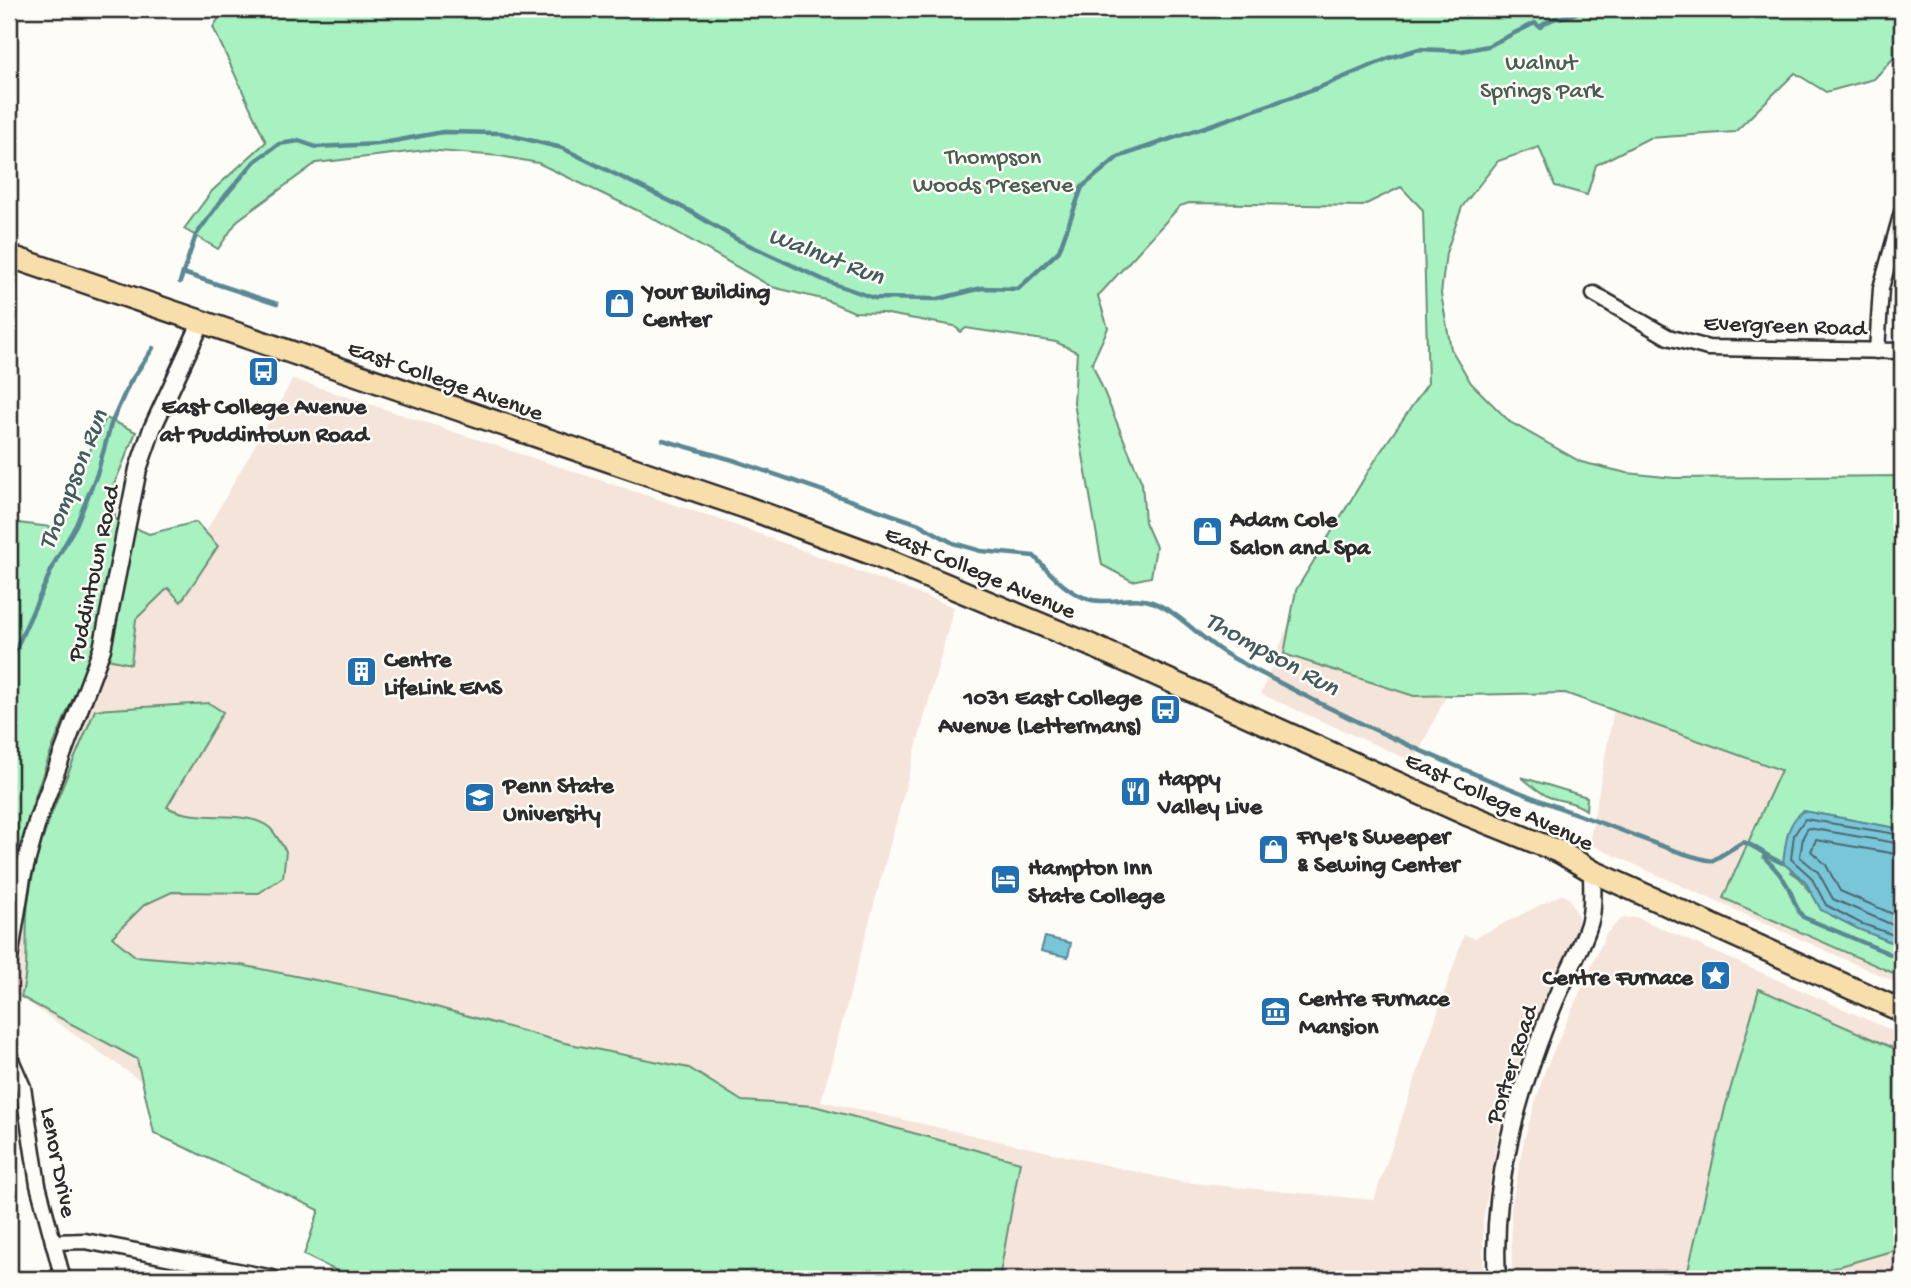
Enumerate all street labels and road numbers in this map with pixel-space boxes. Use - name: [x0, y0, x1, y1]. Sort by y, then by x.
- street label: Evergreen Road: [1703, 310, 1869, 345]
- street label: East College Avenue: [343, 335, 547, 430]
- street label: Puddintown Road: [62, 481, 129, 666]
- street label: East College Avenue: [880, 521, 1080, 628]
- street label: East College Avenue: [1400, 747, 1598, 860]
- street label: Porter Road: [1480, 1000, 1547, 1129]
- street label: Lenor Drive: [32, 1105, 82, 1221]

